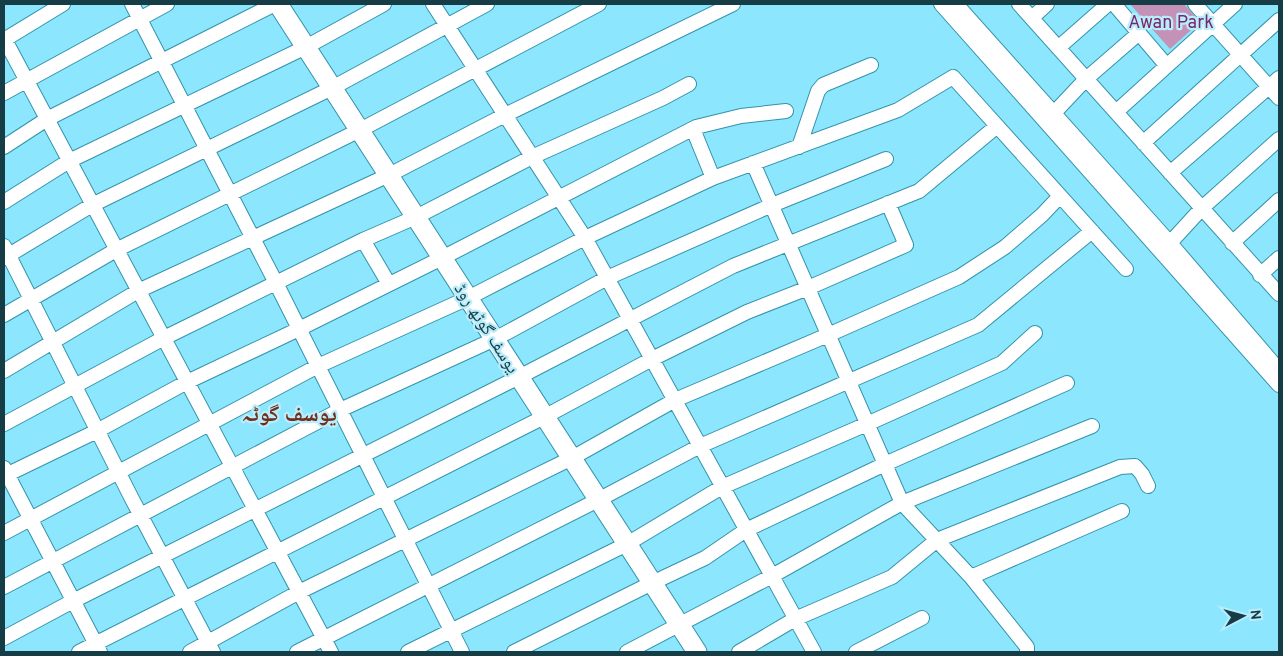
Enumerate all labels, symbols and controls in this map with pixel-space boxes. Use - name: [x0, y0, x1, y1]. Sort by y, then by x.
- park label: Awan Park: [1128, 12, 1214, 35]
- street label: یوسف گوٹھ روڈ: [448, 279, 524, 378]
- district label: یوسف گوٹہ: [241, 402, 337, 429]
- north arrow: [1218, 591, 1268, 641]
- text: N: [1245, 609, 1263, 621]

